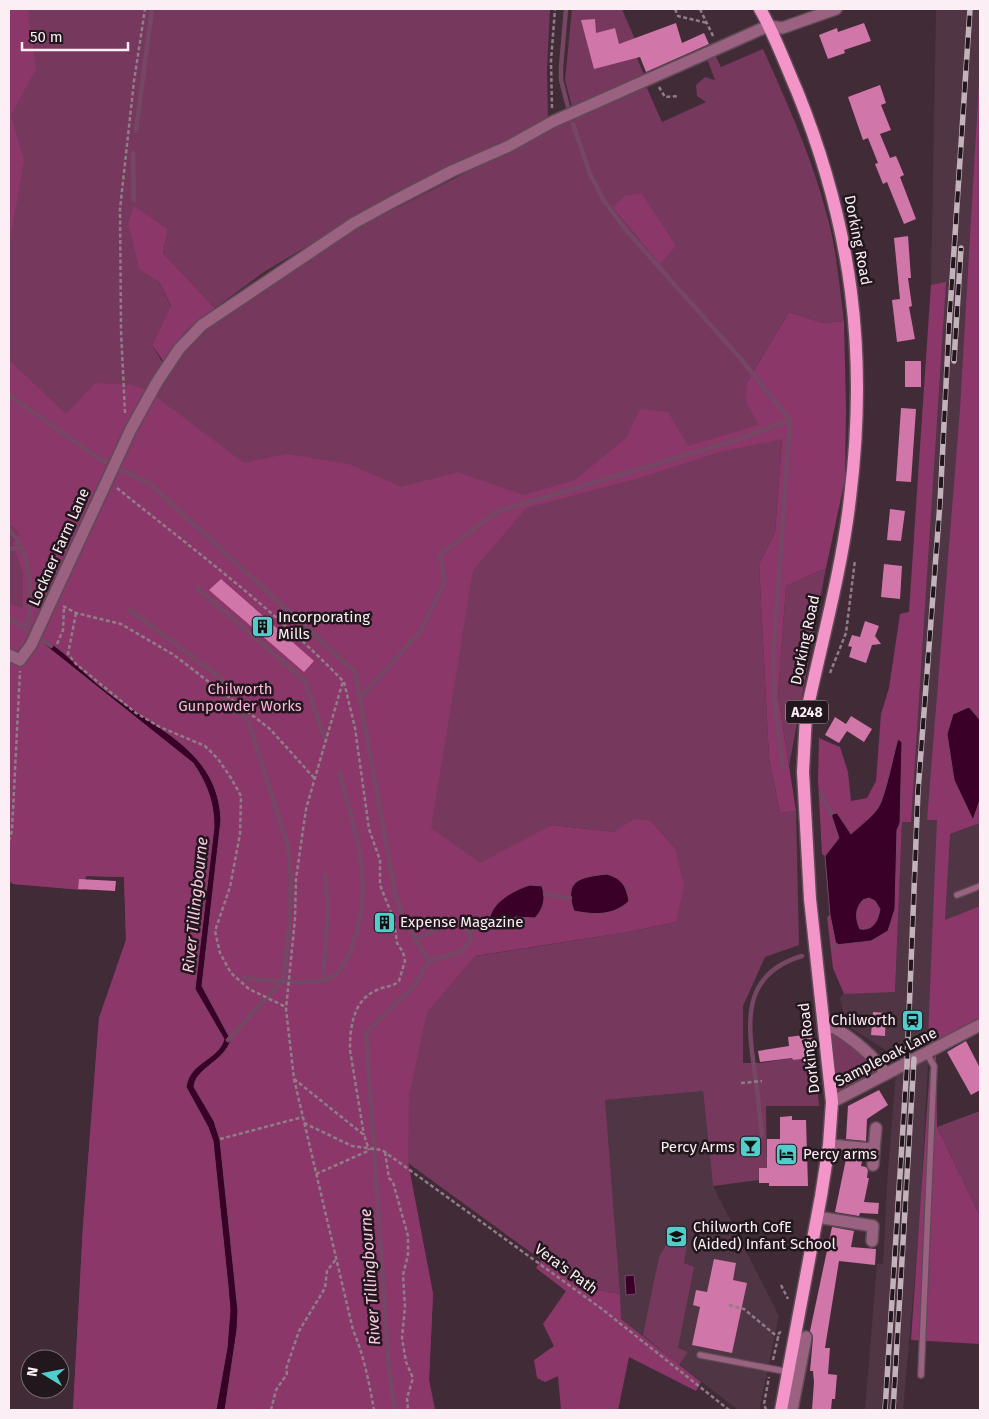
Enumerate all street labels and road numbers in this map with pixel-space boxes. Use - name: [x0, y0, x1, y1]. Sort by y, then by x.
- street label: Dorking Road: [840, 193, 876, 287]
- street label: Lockner Farm Lane: [25, 485, 93, 609]
- street label: Dorking Road: [787, 593, 823, 687]
- road number: A248: [786, 700, 828, 724]
- street label: Dorking Road: [795, 1002, 823, 1094]
- street label: Sampleoak Lane: [832, 1024, 940, 1090]
- street label: Vera's Path: [531, 1240, 601, 1298]

